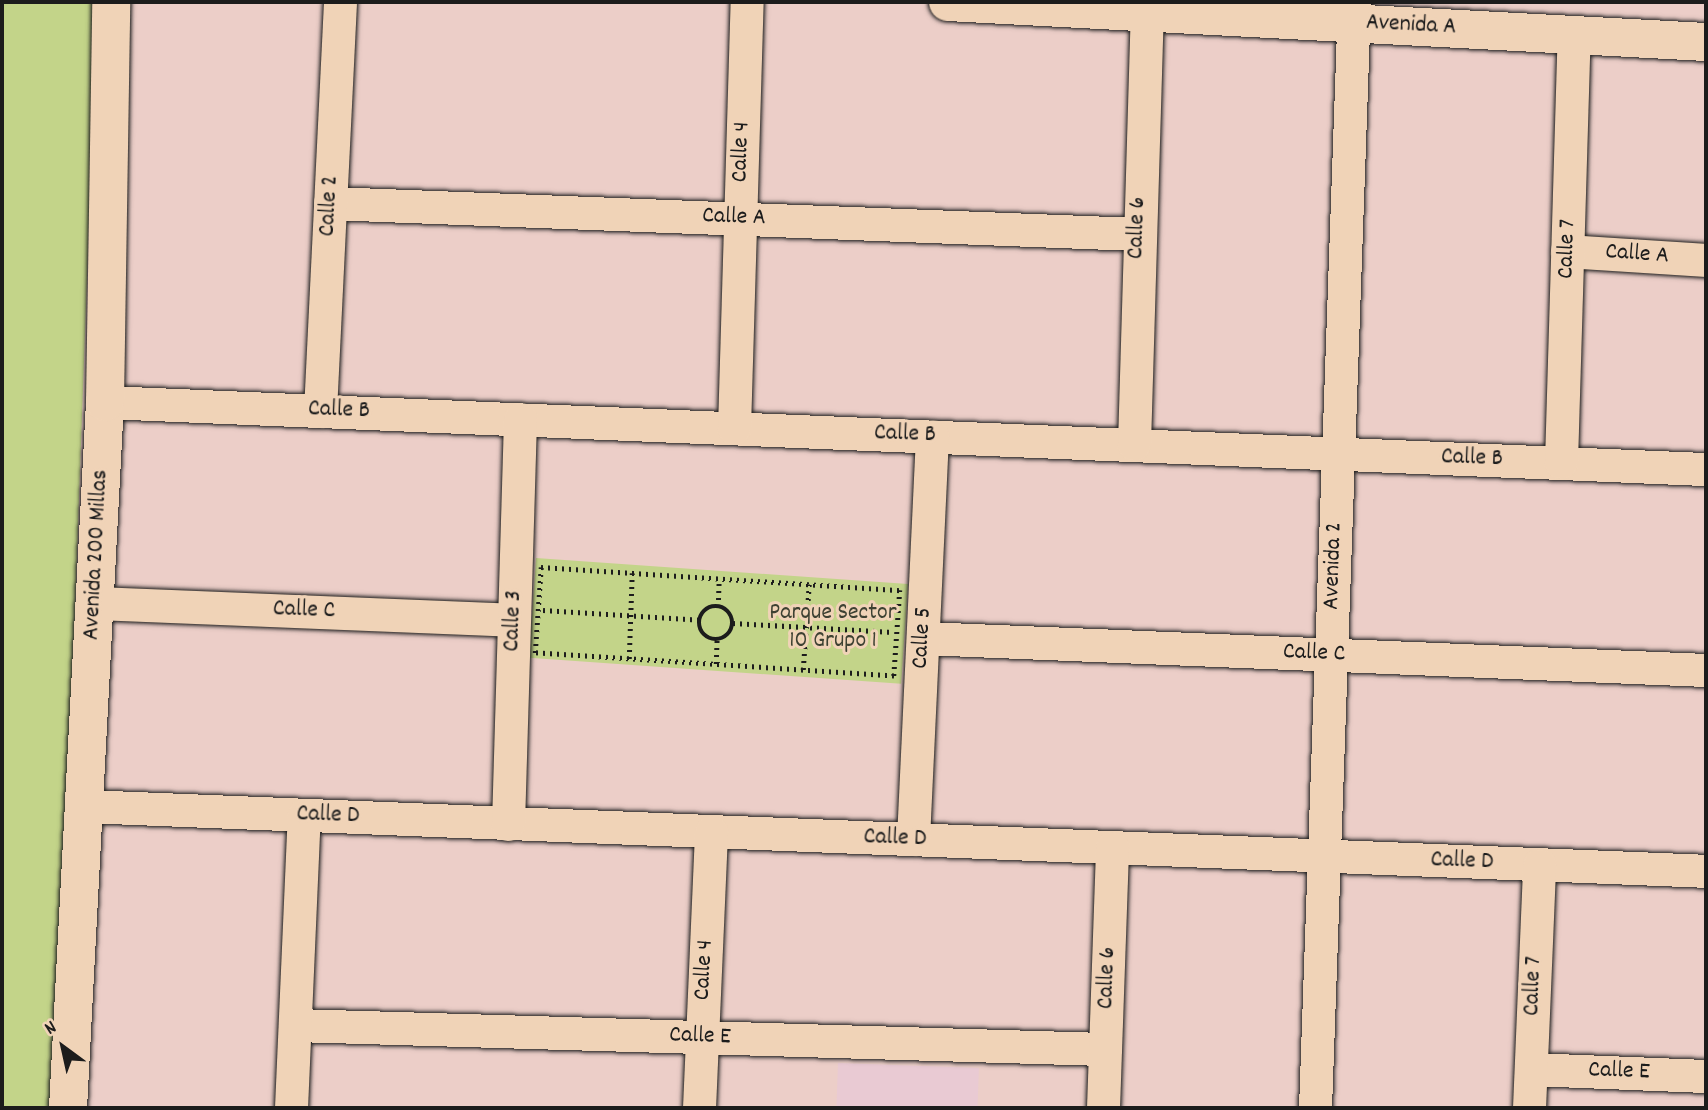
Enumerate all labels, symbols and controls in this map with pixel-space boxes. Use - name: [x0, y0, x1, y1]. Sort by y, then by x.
- street label: Avenida A: [1365, 9, 1457, 43]
- street label: Calle 4: [727, 121, 757, 183]
- street label: Calle 2: [314, 175, 346, 237]
- street label: Calle 6: [1123, 196, 1153, 260]
- street label: Calle A: [702, 202, 766, 234]
- street label: Calle 7: [1553, 219, 1583, 279]
- street label: Calle A: [1604, 238, 1670, 272]
- street label: Calle B: [308, 396, 370, 426]
- street label: Calle B: [874, 420, 936, 450]
- street label: Calle B: [1441, 444, 1503, 474]
- street label: Avenida 200 Millas: [78, 469, 116, 641]
- street label: Avenida 2: [1318, 522, 1350, 610]
- street label: Calle 3: [499, 590, 529, 652]
- street label: Calle C: [272, 596, 336, 626]
- park label: Parque Sector 10 Grupo 1: [769, 600, 897, 656]
- street label: Calle 5: [907, 606, 939, 670]
- street label: Calle C: [1282, 639, 1346, 669]
- street label: Calle D: [296, 801, 360, 831]
- street label: Calle D: [863, 824, 927, 854]
- street label: Calle D: [1430, 847, 1494, 877]
- street label: Calle 4: [689, 939, 721, 1001]
- street label: Calle 6: [1093, 946, 1123, 1010]
- street label: Calle 7: [1519, 956, 1549, 1016]
- north arrow: [28, 1012, 98, 1082]
- text: N: [40, 1015, 63, 1043]
- street label: Calle E: [669, 1022, 731, 1052]
- street label: Calle E: [1588, 1057, 1650, 1087]

